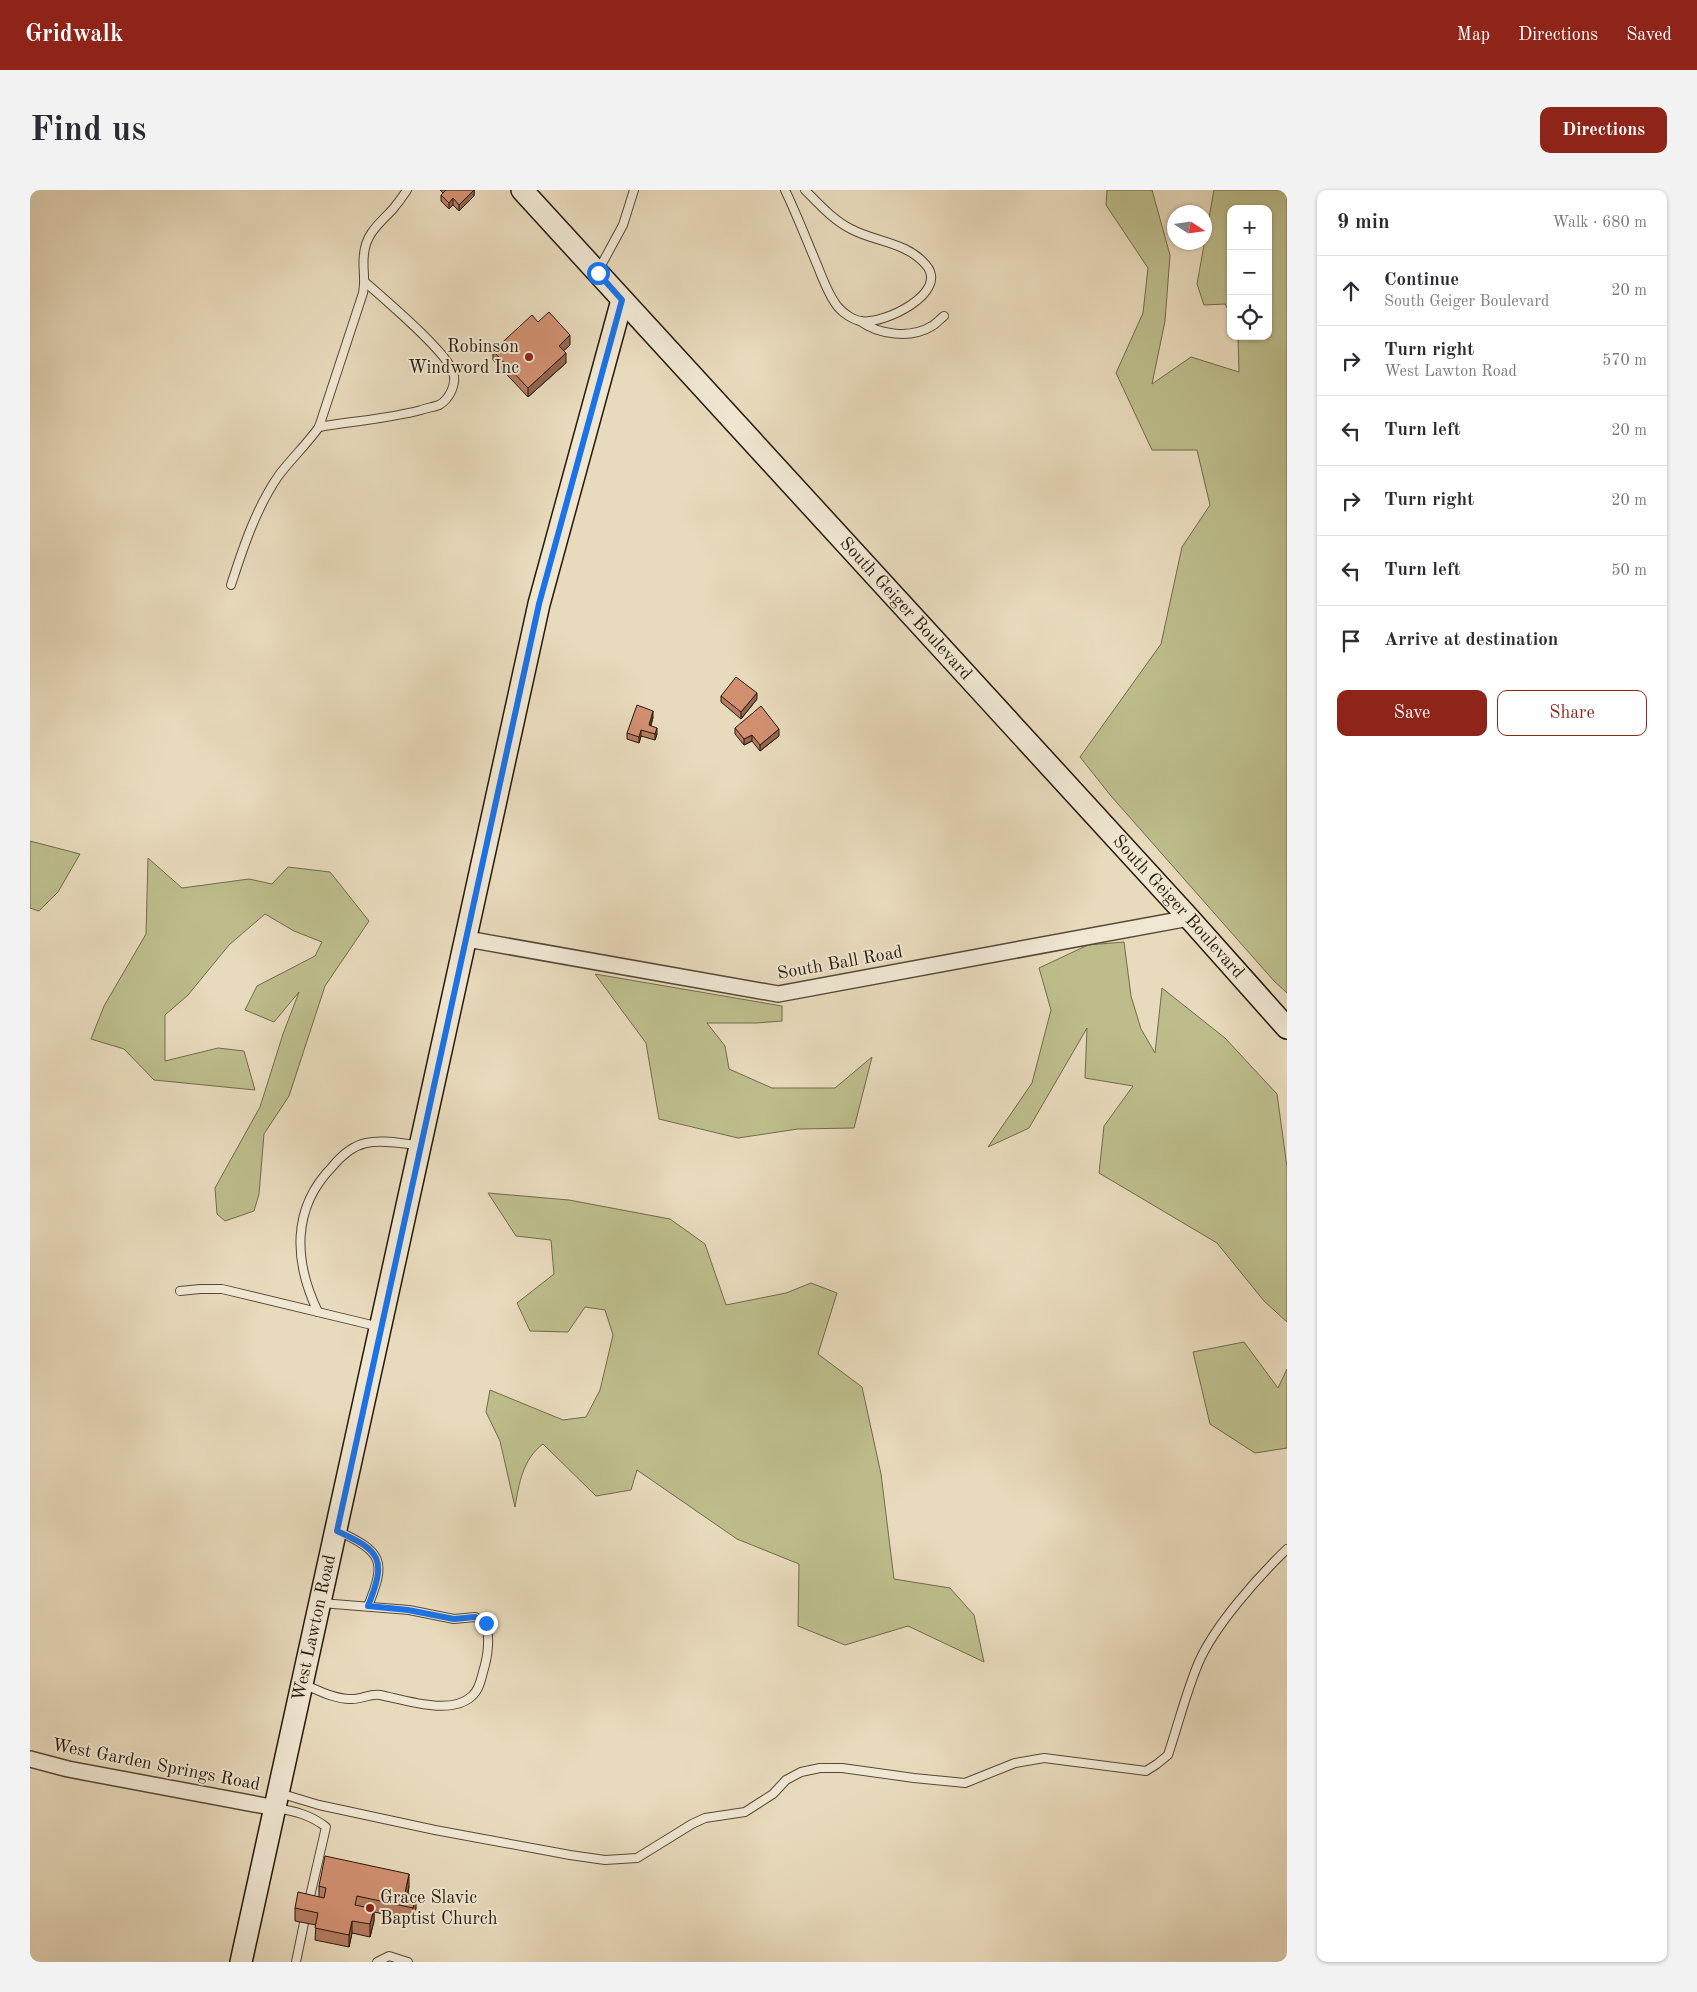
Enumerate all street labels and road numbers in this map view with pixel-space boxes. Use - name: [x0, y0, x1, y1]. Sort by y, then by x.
- street label: South Geiger Boulevard: [836, 534, 975, 684]
- street label: South Geiger Boulevard: [1109, 832, 1247, 982]
- street label: South Ball Road: [776, 943, 904, 983]
- street label: West Lawton Road: [289, 1553, 339, 1703]
- street label: West Garden Springs Road: [50, 1736, 262, 1794]

